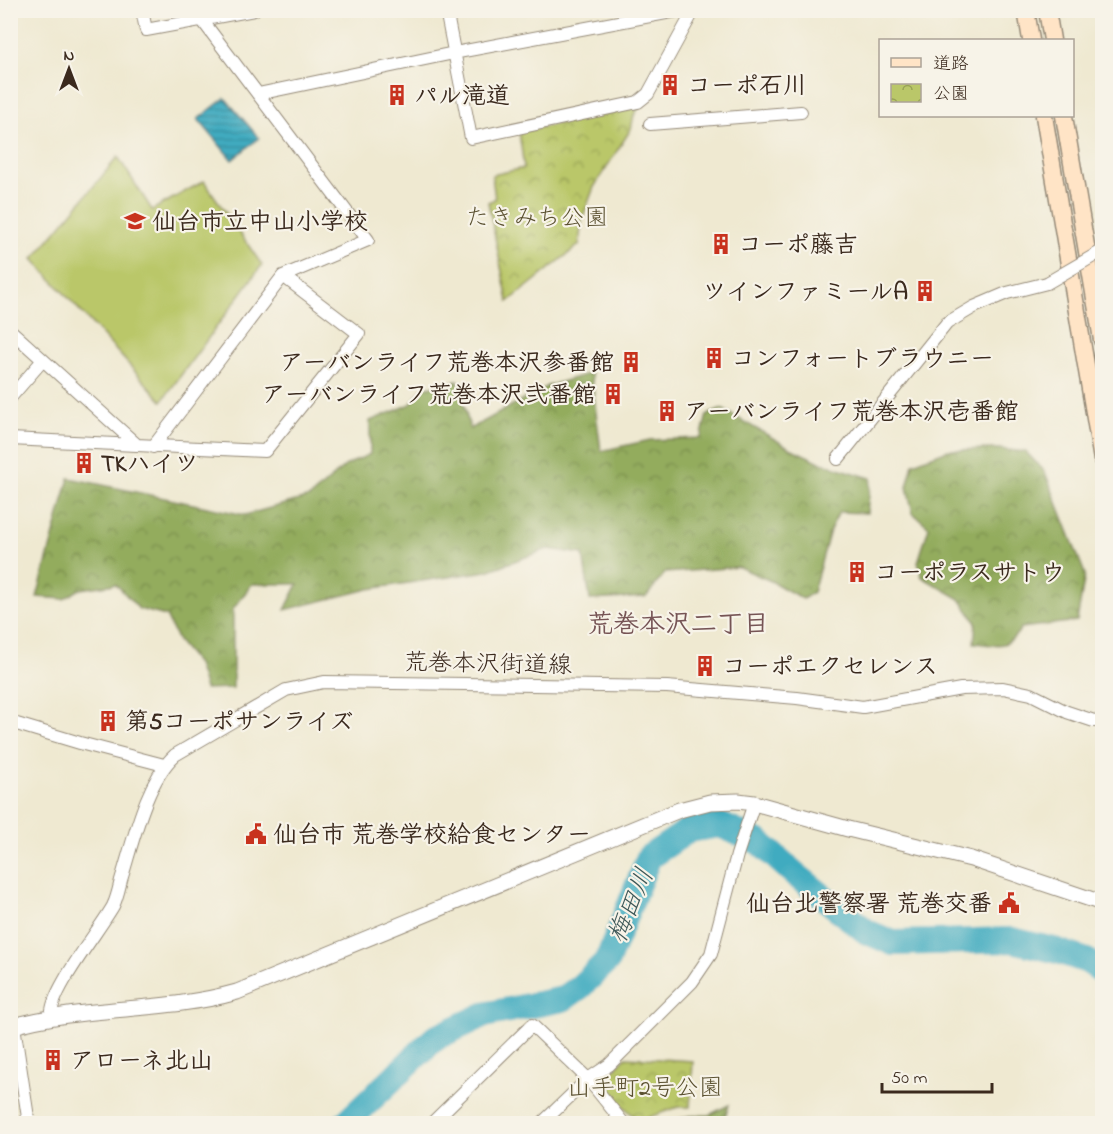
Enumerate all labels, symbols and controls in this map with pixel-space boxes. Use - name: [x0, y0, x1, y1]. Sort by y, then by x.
- north arrow: [39, 39, 99, 99]
- legend: [879, 39, 1074, 117]
- text: N: [64, 44, 75, 68]
- text: 道路: [933, 52, 969, 78]
- place label: コーポ石川: [687, 70, 807, 105]
- building icon: コーポ石川: [658, 73, 682, 97]
- place label: パル滝道: [414, 80, 510, 115]
- text: 公園: [933, 82, 969, 108]
- building icon: パル滝道: [385, 83, 409, 107]
- park label: たきみち公園: [465, 202, 609, 237]
- place label: 仙台市立中山小学校: [152, 206, 368, 241]
- school or university icon: 仙台市立中山小学校: [123, 209, 147, 233]
- place label: コーポ藤吉: [738, 229, 858, 264]
- building icon: コーポ藤吉: [709, 232, 733, 256]
- place label: ツインファミールA: [702, 276, 908, 311]
- building icon: ツインファミールA: [913, 279, 937, 303]
- place label: コンフォートブラウニー: [731, 343, 994, 378]
- building icon: コンフォートブラウニー: [702, 346, 726, 370]
- place label: アーバンライフ荒巻本沢参番館: [279, 347, 614, 382]
- building icon: アーバンライフ荒巻本沢参番館: [619, 350, 643, 374]
- place label: アーバンライフ荒巻本沢弐番館: [261, 379, 596, 414]
- building icon: アーバンライフ荒巻本沢弐番館: [601, 382, 625, 406]
- place label: アーバンライフ荒巻本沢壱番館: [684, 396, 1019, 431]
- building icon: アーバンライフ荒巻本沢壱番館: [655, 399, 679, 423]
- place label: TKハイツ: [101, 448, 198, 483]
- building icon: TKハイツ: [72, 451, 96, 475]
- place label: コーポラスサトウ: [874, 557, 1065, 592]
- building icon: コーポラスサトウ: [845, 560, 869, 584]
- district label: 荒巻本沢二丁目: [587, 607, 769, 645]
- street label: 荒巻本沢街道線: [404, 647, 572, 684]
- place label: コーポエクセレンス: [722, 651, 938, 686]
- building icon: コーポエクセレンス: [693, 654, 717, 678]
- place label: 第5コーポサンライズ: [125, 706, 353, 741]
- building icon: 第5コーポサンライズ: [96, 709, 120, 733]
- place label: 仙台市 荒巻学校給食センター: [273, 819, 591, 854]
- public building icon: 仙台市 荒巻学校給食センター: [244, 822, 268, 846]
- water label: 梅田川: [600, 863, 665, 950]
- place label: 仙台北警察署 荒巻交番: [746, 888, 992, 923]
- public building icon: 仙台北警察署 荒巻交番: [997, 891, 1021, 915]
- place label: アローネ北山: [70, 1045, 213, 1080]
- building icon: アローネ北山: [41, 1048, 65, 1072]
- scale bar: [882, 1056, 992, 1094]
- text: 50 m: [891, 1066, 928, 1092]
- park label: 山手町2号公園: [567, 1072, 723, 1107]

